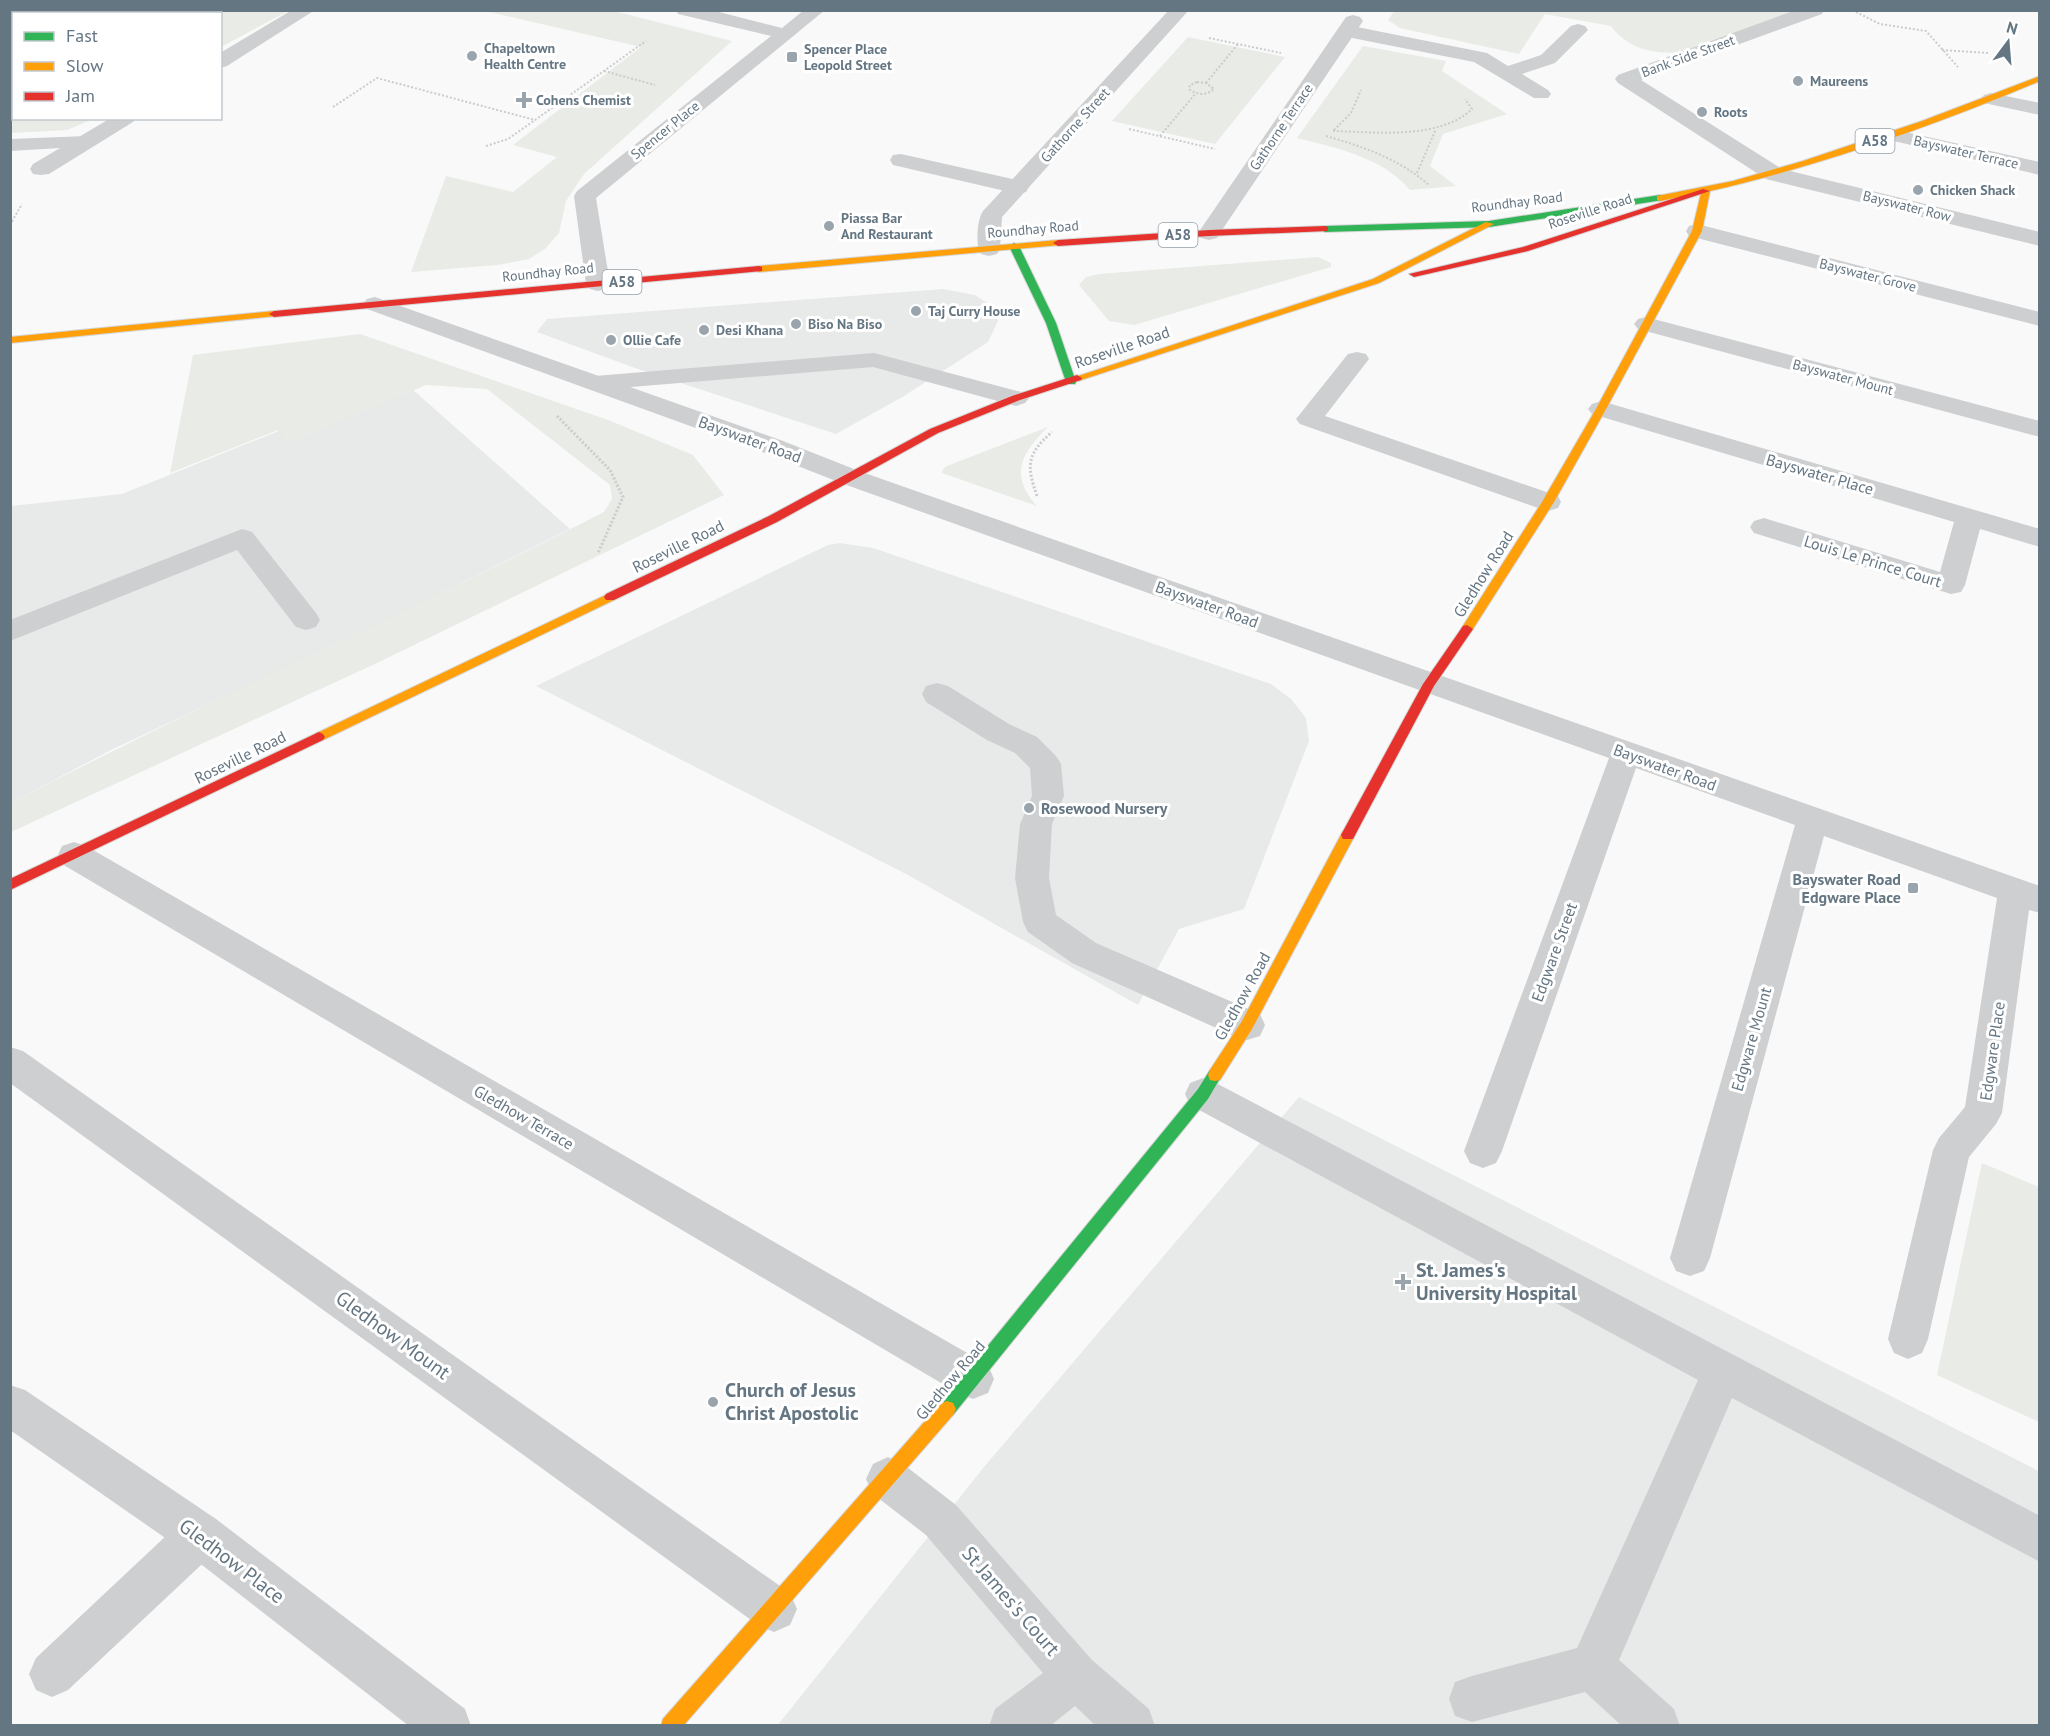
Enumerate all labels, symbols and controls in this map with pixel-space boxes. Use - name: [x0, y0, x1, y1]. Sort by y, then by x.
- legend: [12, 12, 222, 120]
- north arrow: [1978, 12, 2038, 72]
- text: N: [2004, 17, 2020, 39]
- text: Fast: [66, 24, 98, 47]
- street label: Bank Side Street: [1639, 31, 1737, 81]
- place label: Chapeltown Health Centre: [484, 39, 566, 73]
- place label: Spencer Place Leopold Street: [804, 40, 892, 74]
- marker: Chapeltown Health Centre: [465, 49, 479, 63]
- marker: Spencer Place Leopold Street: [785, 50, 799, 64]
- text: Slow: [66, 54, 104, 77]
- place label: Maureens: [1810, 72, 1868, 90]
- marker: Maureens: [1791, 74, 1805, 88]
- street label: Gathorne Terrace: [1245, 80, 1317, 174]
- text: Jam: [65, 84, 95, 107]
- street label: Gathorne Street: [1037, 84, 1113, 166]
- place label: Cohens Chemist: [536, 91, 631, 109]
- marker: Cohens Chemist: [517, 93, 531, 107]
- street label: Spencer Place: [627, 97, 703, 163]
- place label: Roots: [1714, 103, 1748, 121]
- marker: Roots: [1695, 105, 1709, 119]
- road number: A58: [1856, 129, 1894, 153]
- street label: Bayswater Terrace: [1912, 131, 2020, 173]
- place label: Chicken Shack: [1930, 181, 2015, 199]
- marker: Chicken Shack: [1911, 183, 1925, 197]
- street label: Bayswater Row: [1861, 186, 1954, 226]
- street label: Roundhay Road: [1470, 187, 1564, 217]
- street label: Roseville Road: [1546, 189, 1634, 233]
- place label: Piassa Bar And Restaurant: [841, 209, 933, 243]
- street label: Roundhay Road: [986, 216, 1080, 242]
- marker: Piassa Bar And Restaurant: [822, 219, 836, 233]
- road number: A58: [1158, 223, 1198, 247]
- street label: Bayswater Grove: [1818, 254, 1918, 296]
- street label: Roundhay Road: [501, 258, 595, 286]
- road number: A58: [602, 270, 642, 294]
- place label: Taj Curry House: [928, 302, 1020, 320]
- marker: Taj Curry House: [909, 304, 923, 318]
- place label: Biso Na Biso: [808, 315, 883, 333]
- marker: Biso Na Biso: [789, 317, 803, 331]
- place label: Desi Khana: [716, 321, 783, 339]
- street label: Roseville Road: [1072, 321, 1172, 373]
- marker: Desi Khana: [697, 323, 711, 337]
- place label: Ollie Cafe: [623, 331, 681, 349]
- marker: Ollie Cafe: [604, 333, 618, 347]
- street label: Bayswater Mount: [1791, 355, 1896, 399]
- street label: Bayswater Road: [696, 411, 804, 467]
- street label: Bayswater Place: [1764, 449, 1876, 499]
- street label: Roseville Road: [629, 515, 727, 577]
- street label: Gledhow Road: [1449, 527, 1517, 621]
- street label: Louis Le Prince Court: [1802, 531, 1945, 592]
- street label: Bayswater Road: [1153, 576, 1261, 632]
- street label: Roseville Road: [191, 726, 289, 788]
- street label: Bayswater Road: [1611, 739, 1719, 795]
- place label: Rosewood Nursery: [1041, 798, 1168, 818]
- marker: Rosewood Nursery: [1022, 801, 1036, 815]
- place label: Bayswater Road Edgware Place: [1792, 869, 1901, 907]
- marker: Bayswater Road Edgware Place: [1906, 881, 1920, 895]
- street label: Edgware Street: [1527, 899, 1581, 1004]
- street label: Gledhow Road: [1210, 948, 1274, 1044]
- street label: Edgware Mount: [1727, 984, 1776, 1093]
- street label: Edgware Place: [1975, 1000, 2009, 1102]
- street label: Gledhow Terrace: [470, 1080, 578, 1154]
- place label: St. James's University Hospital: [1416, 1257, 1577, 1306]
- marker: St. James's University Hospital: [1394, 1273, 1412, 1291]
- street label: Gledhow Mount: [331, 1285, 455, 1385]
- street label: Gledhow Road: [911, 1336, 989, 1424]
- place label: Church of Jesus Christ Apostolic: [725, 1377, 859, 1426]
- marker: Church of Jesus Christ Apostolic: [706, 1395, 720, 1409]
- street label: Gledhow Place: [174, 1513, 290, 1609]
- street label: St James's Court: [956, 1541, 1066, 1661]

